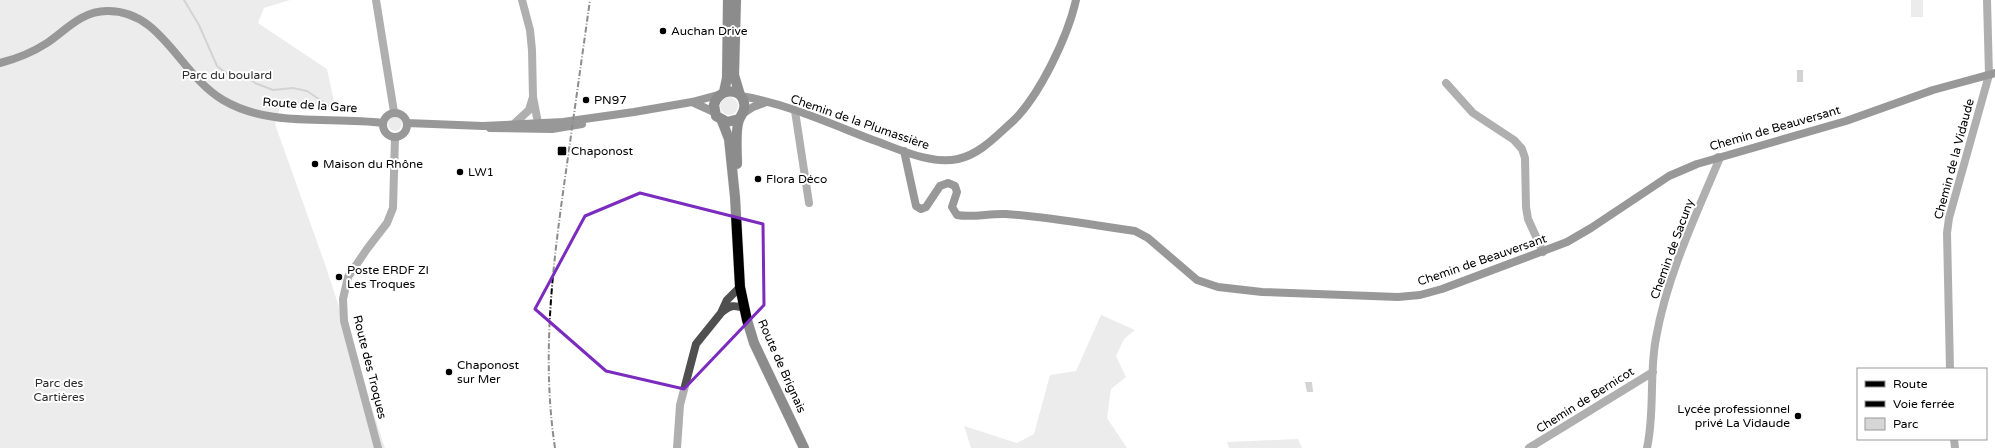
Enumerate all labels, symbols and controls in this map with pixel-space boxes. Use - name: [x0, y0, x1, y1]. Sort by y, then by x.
- place label: Auchan Drive: [671, 24, 748, 38]
- marker: Auchan Drive: [658, 26, 668, 36]
- park label: Parc du boulard: [182, 68, 272, 82]
- street label: Chemin de la Plumassière: [789, 92, 931, 152]
- place label: PN97: [594, 93, 627, 107]
- street label: Route de la Gare: [262, 95, 358, 115]
- marker: PN97: [581, 95, 591, 105]
- street label: Chemin de la Vidaude: [1931, 97, 1977, 221]
- street label: Chemin de Beauversant: [1708, 103, 1842, 153]
- place label: Chaponost: [571, 144, 634, 158]
- marker: Chaponost: [556, 145, 568, 157]
- place label: Maison du Rhône: [323, 157, 423, 171]
- marker: Maison du Rhône: [310, 159, 320, 169]
- place label: LW1: [468, 165, 494, 179]
- marker: LW1: [455, 167, 465, 177]
- place label: Flora Déco: [766, 172, 827, 186]
- marker: Flora Déco: [753, 174, 763, 184]
- street label: Chemin de Sacuny: [1647, 196, 1697, 301]
- street label: Chemin de Beauversant: [1416, 231, 1549, 289]
- place label: Poste ERDF ZI Les Troques: [347, 263, 429, 291]
- marker: Poste ERDF ZI Les Troques: [334, 272, 344, 282]
- street label: Route des Troques: [350, 314, 390, 421]
- street label: Route de Brignais: [755, 317, 809, 415]
- place label: Chaponost sur Mer: [457, 358, 520, 386]
- street label: Chemin de Bernicot: [1534, 364, 1637, 436]
- marker: Chaponost sur Mer: [444, 367, 454, 377]
- legend: [1857, 368, 1987, 440]
- park label: Parc des Cartières: [33, 376, 85, 404]
- text: Route: [1893, 377, 1928, 391]
- text: Voie ferrée: [1893, 397, 1955, 411]
- place label: Lycée professionnel privé La Vidaude: [1677, 402, 1790, 430]
- marker: Lycée professionnel privé La Vidaude: [1793, 411, 1803, 421]
- text: Parc: [1893, 417, 1918, 431]

